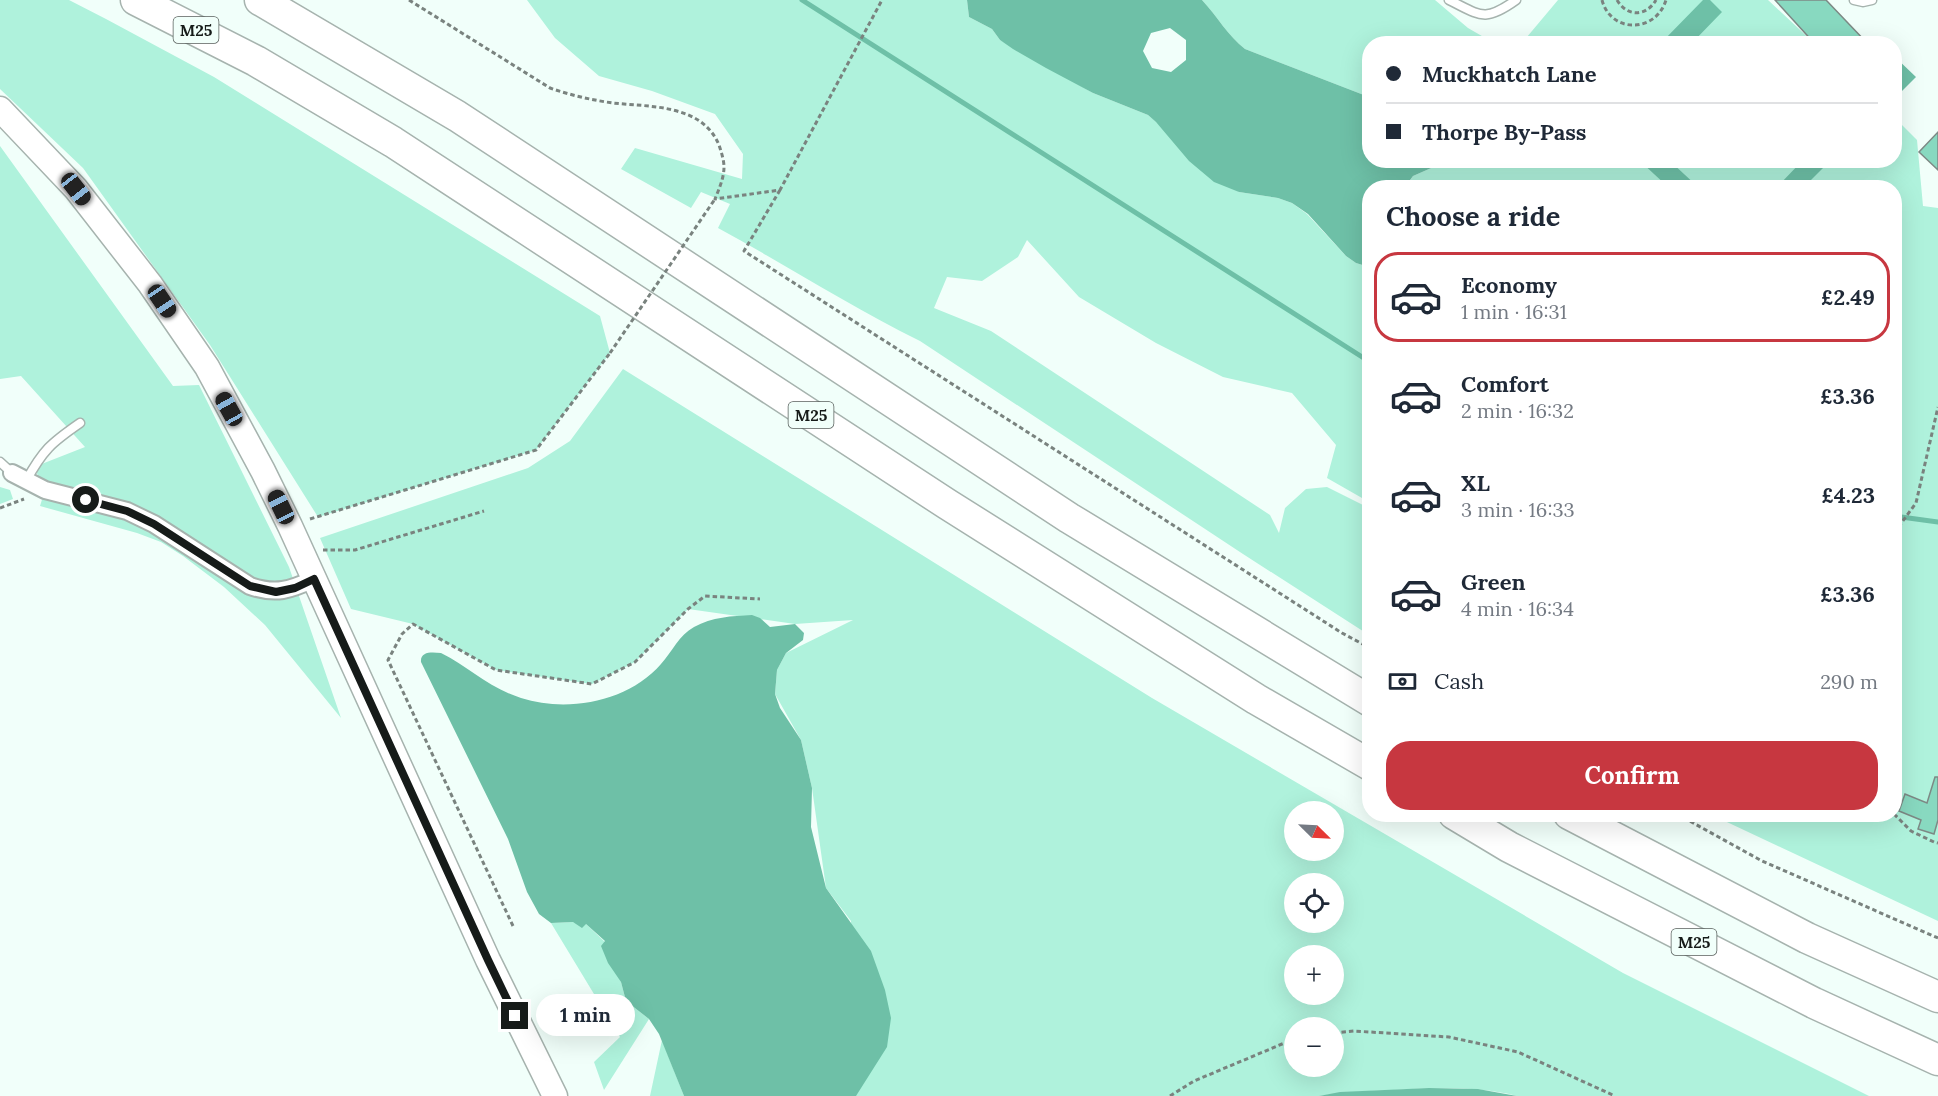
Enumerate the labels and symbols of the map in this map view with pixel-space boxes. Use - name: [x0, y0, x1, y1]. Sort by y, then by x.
- road number: M25: [174, 17, 218, 43]
- car: [58, 169, 94, 209]
- car: [144, 281, 180, 321]
- car: [212, 389, 246, 429]
- road number: M25: [788, 402, 834, 428]
- route start: [72, 486, 99, 513]
- car: [265, 487, 297, 527]
- north arrow: [1284, 801, 1344, 861]
- road number: M25: [1672, 929, 1716, 955]
- callout: 1 min: [536, 995, 635, 1037]
- route end: [501, 1002, 528, 1029]

